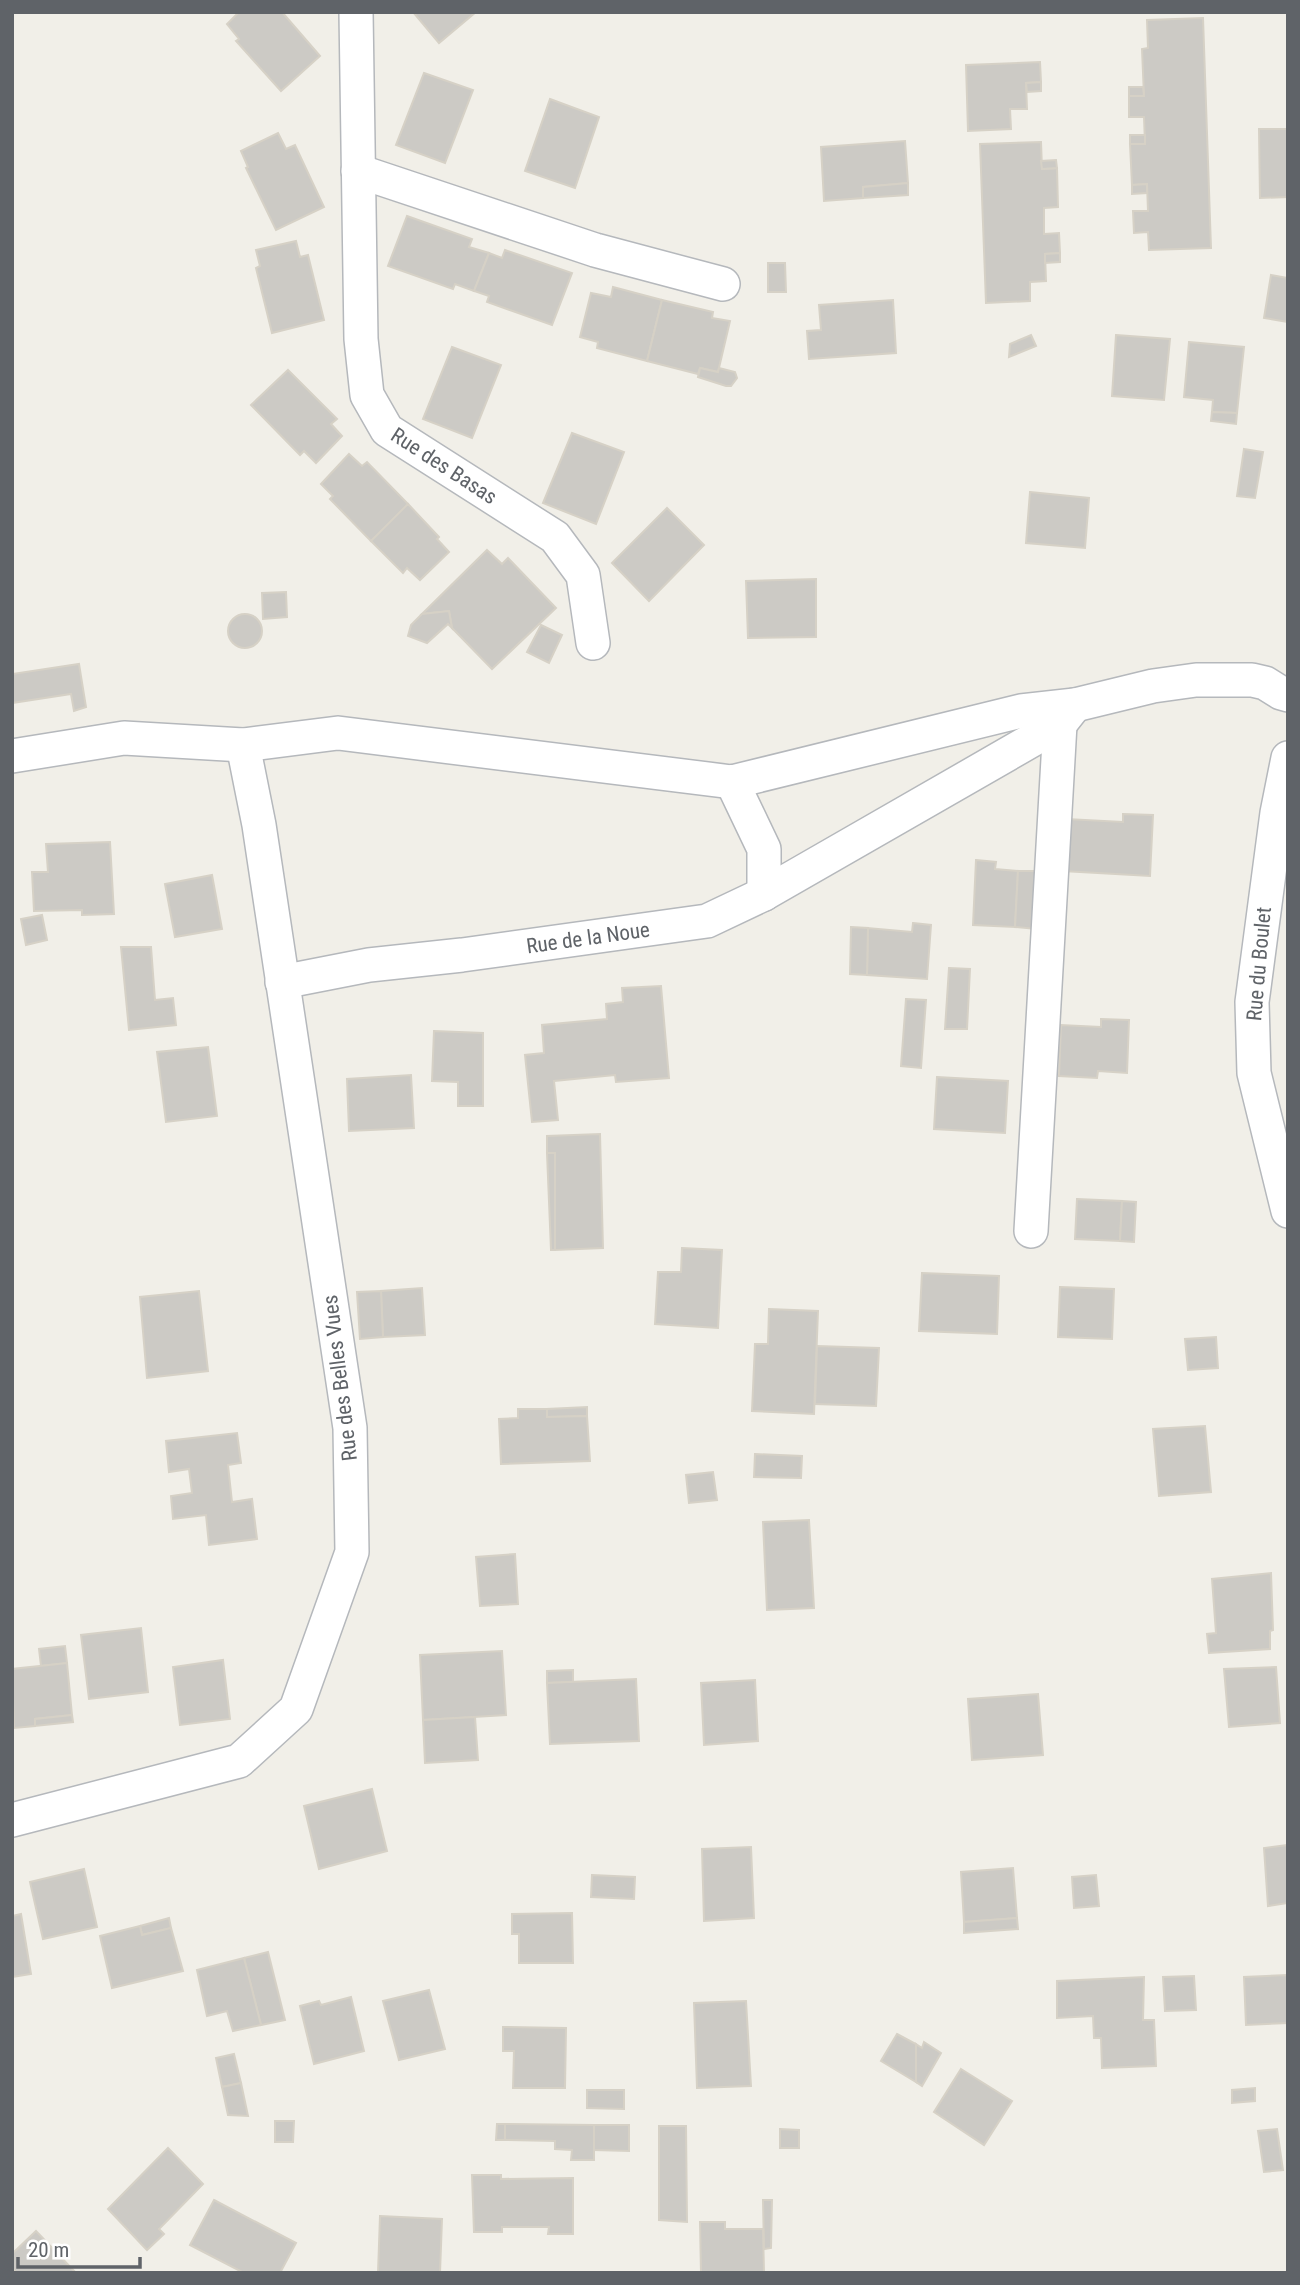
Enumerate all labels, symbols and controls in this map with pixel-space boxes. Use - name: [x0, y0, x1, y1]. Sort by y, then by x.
- street label: Rue des Basas: [387, 423, 501, 509]
- street label: Rue du Boulet: [1242, 906, 1276, 1022]
- street label: Rue de la Noue: [525, 917, 651, 959]
- street label: Rue des Belles Vues: [318, 1294, 362, 1462]
- scale bar: [18, 2226, 140, 2270]
- text: 20 m: [28, 2238, 69, 2262]

